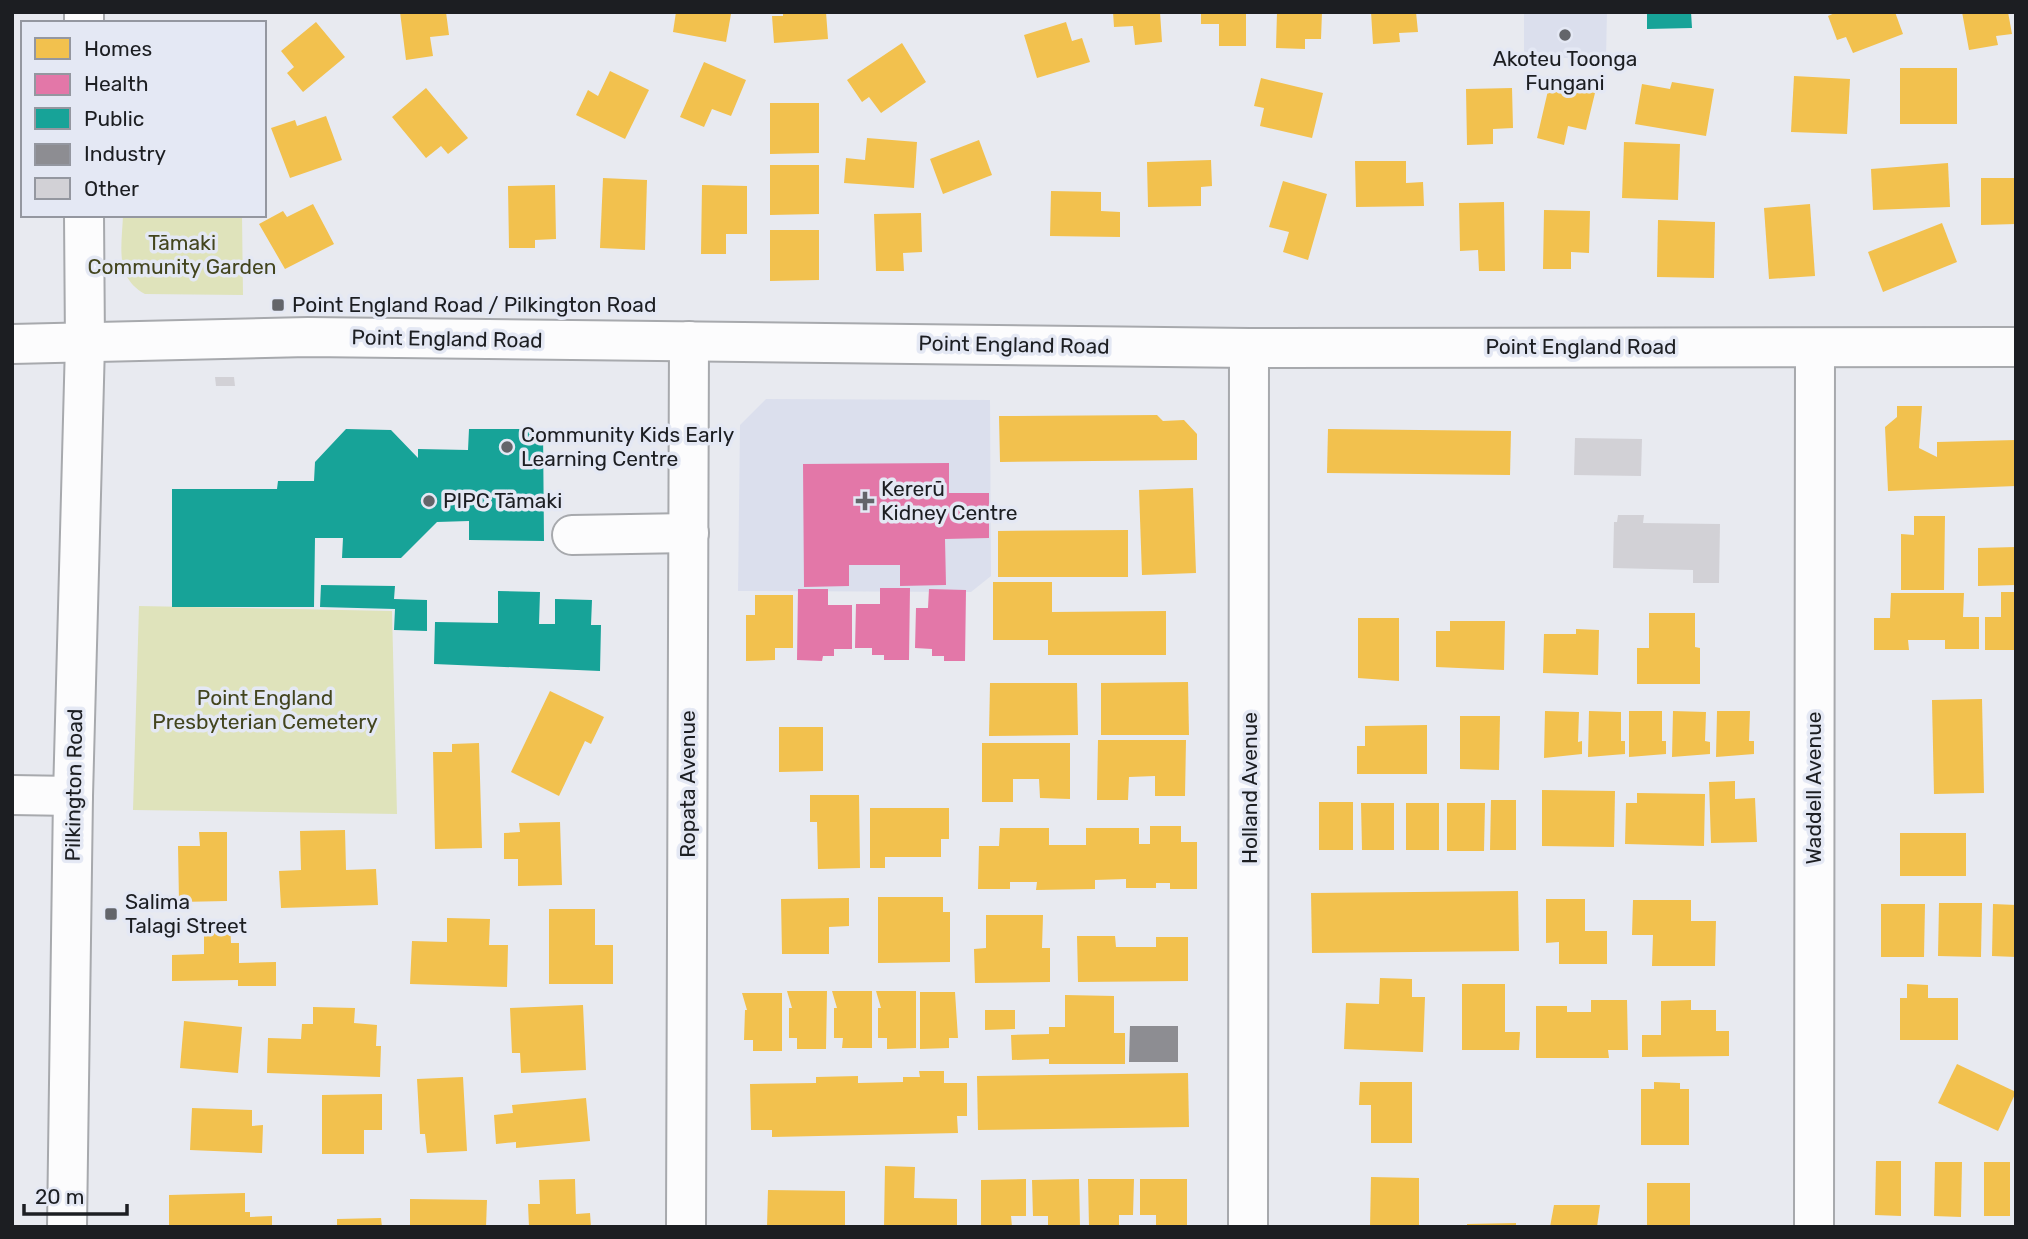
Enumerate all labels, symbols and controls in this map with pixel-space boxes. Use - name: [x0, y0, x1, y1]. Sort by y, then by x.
- legend: [21, 21, 266, 217]
- marker: Akoteu Toonga Fungani: [1557, 27, 1573, 43]
- text: Homes: [84, 36, 152, 61]
- place label: Akoteu Toonga Fungani: [1493, 46, 1637, 95]
- text: Health: [84, 71, 148, 96]
- text: Public: [84, 106, 144, 131]
- text: Industry: [84, 141, 166, 166]
- text: Other: [84, 176, 139, 201]
- park label: Tāmaki Community Garden: [88, 230, 276, 279]
- place label: Point England Road / Pilkington Road: [292, 292, 656, 317]
- marker: Point England Road / Pilkington Road: [270, 297, 286, 313]
- street label: Point England Road: [351, 324, 543, 353]
- street label: Point England Road: [918, 330, 1110, 359]
- street label: Point England Road: [1485, 334, 1677, 359]
- place label: Community Kids Early Learning Centre: [521, 422, 735, 471]
- marker: Community Kids Early Learning Centre: [499, 439, 515, 455]
- place label: Kererū Kidney Centre: [881, 476, 1018, 525]
- place label: PIPC Tāmaki: [443, 488, 562, 513]
- marker: Kererū Kidney Centre: [855, 491, 875, 511]
- marker: PIPC Tāmaki: [421, 493, 437, 509]
- park label: Point England Presbyterian Cemetery: [152, 685, 378, 734]
- street label: Pilkington Road: [60, 708, 87, 862]
- street label: Ropata Avenue: [675, 710, 700, 858]
- street label: Waddell Avenue: [1801, 711, 1826, 865]
- street label: Holland Avenue: [1237, 712, 1262, 864]
- place label: Salima Talagi Street: [125, 889, 247, 938]
- marker: Salima Talagi Street: [103, 906, 119, 922]
- scale bar: [24, 1172, 128, 1216]
- text: 20 m: [35, 1184, 84, 1209]

